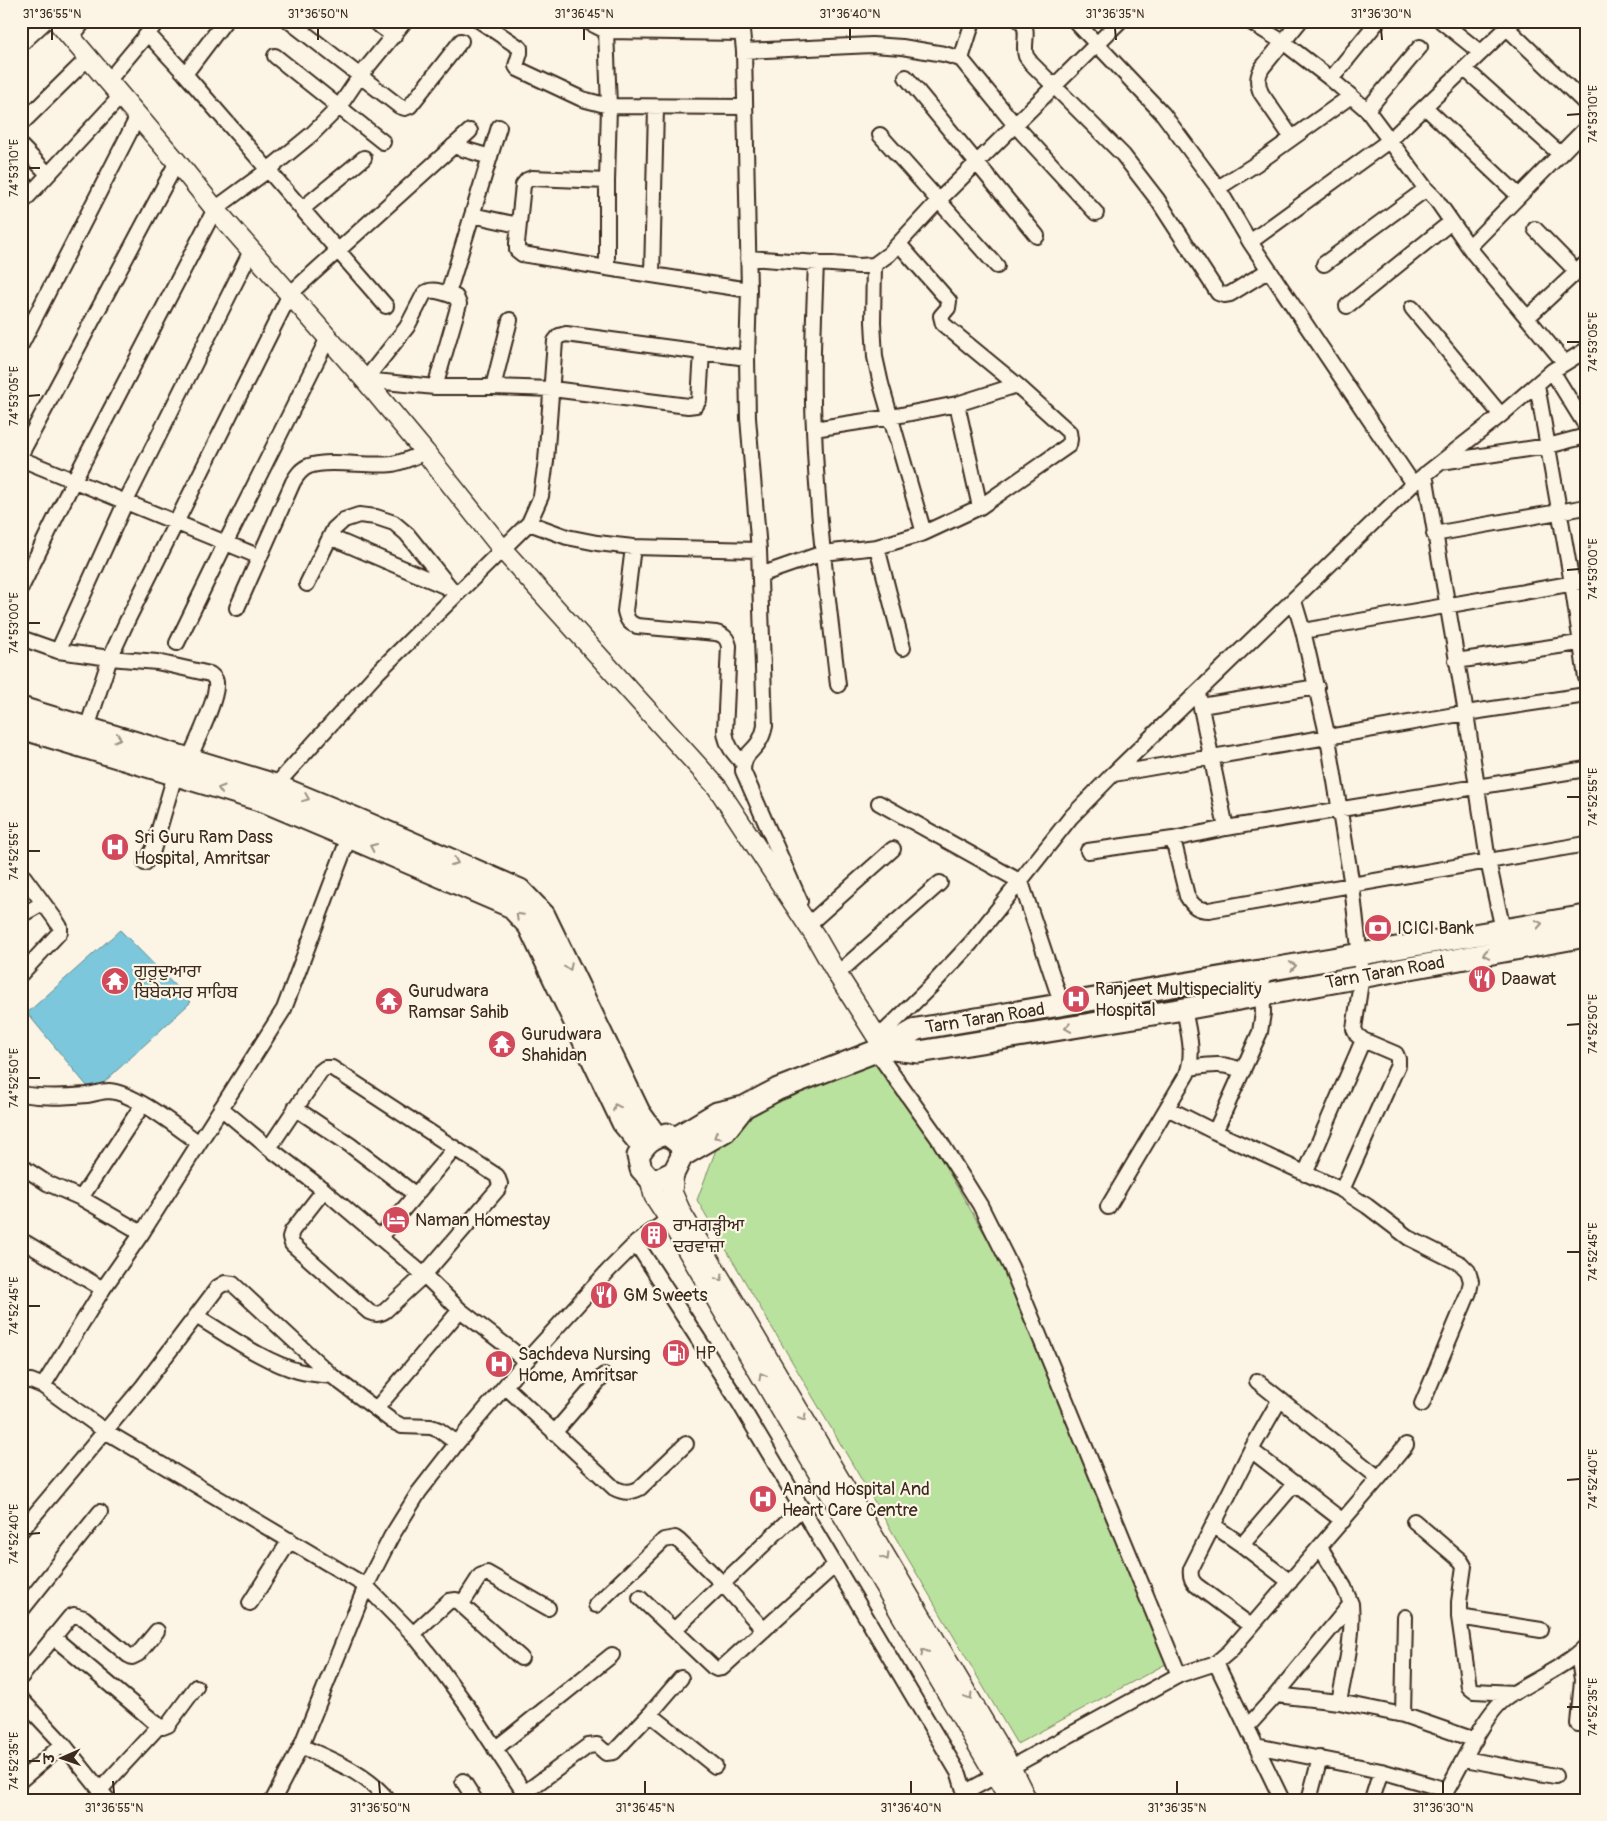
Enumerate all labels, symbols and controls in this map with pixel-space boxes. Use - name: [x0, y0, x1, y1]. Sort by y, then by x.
- text: 31°36'55"N: [23, 7, 81, 22]
- text: 31°36'50"N: [288, 7, 348, 22]
- text: 31°36'45"N: [554, 7, 614, 22]
- text: 31°36'40"N: [820, 7, 880, 22]
- text: 31°36'35"N: [1086, 7, 1144, 22]
- text: 31°36'30"N: [1351, 7, 1411, 22]
- text: 74°53'10"E: [1586, 85, 1601, 143]
- text: 74°53'10"E: [7, 139, 22, 197]
- text: 74°53'05"E: [1586, 312, 1601, 372]
- text: 74°53'05"E: [7, 366, 22, 426]
- text: 74°53'00"E: [1586, 538, 1601, 600]
- text: 74°53'00"E: [7, 592, 22, 654]
- one-way arrow: [114, 732, 122, 742]
- text: 74°52'55"E: [1586, 768, 1601, 826]
- one-way arrow: [218, 784, 226, 794]
- one-way arrow: [301, 792, 310, 803]
- text: 74°52'55"E: [7, 822, 22, 880]
- place label: Sri Guru Ram Dass Hospital, Amritsar: [134, 826, 273, 870]
- hospital icon: Sri Guru Ram Dass Hospital, Amritsar: [100, 832, 130, 862]
- one-way arrow: [369, 842, 378, 853]
- one-way arrow: [450, 856, 459, 866]
- one-way arrow: [516, 913, 525, 922]
- bank icon: ICICI Bank: [1363, 913, 1393, 943]
- place label: ICICI Bank: [1397, 917, 1475, 940]
- one-way arrow: [1535, 919, 1543, 929]
- one-way arrow: [1482, 949, 1491, 959]
- street label: Tarn Taran Road: [1324, 951, 1447, 994]
- place label: ਗੁਰੂਦੁਆਰਾ ਬਿਬੇਕਸਰ ਸਾਹਿਬ: [133, 960, 239, 1004]
- one-way arrow: [563, 961, 573, 970]
- one-way arrow: [1288, 962, 1297, 972]
- restaurant icon: Daawat: [1467, 964, 1497, 994]
- temple icon: ਗੁਰੂਦੁਆਰਾ ਬਿਬੇਕਸਰ ਸਾਹਿਬ: [100, 966, 130, 996]
- place label: Daawat: [1501, 968, 1557, 991]
- place label: Ranjeet Multispeciality Hospital: [1095, 978, 1262, 1022]
- place label: Gurudwara Ramsar Sahib: [408, 980, 509, 1024]
- hospital icon: Ranjeet Multispeciality Hospital: [1061, 984, 1091, 1014]
- temple icon: Gurudwara Ramsar Sahib: [374, 986, 404, 1016]
- text: 74°52'50"E: [1586, 994, 1601, 1054]
- street label: Tarn Taran Road: [924, 998, 1046, 1039]
- one-way arrow: [1063, 1022, 1072, 1032]
- place label: Gurudwara Shahidan: [521, 1023, 602, 1067]
- temple icon: Gurudwara Shahidan: [487, 1029, 517, 1059]
- text: 74°52'50"E: [7, 1048, 22, 1108]
- one-way arrow: [611, 1103, 622, 1112]
- one-way arrow: [714, 1129, 723, 1139]
- hotel icon: Naman Homestay: [381, 1205, 411, 1235]
- place label: Naman Homestay: [415, 1209, 550, 1232]
- place label: ਰਾਮਗੜ੍ਹੀਆ ਦਰਵਾਜ਼ਾ: [672, 1214, 745, 1258]
- building icon: ਰਾਮਗੜ੍ਹੀਆ ਦਰਵਾਜ਼ਾ: [639, 1220, 669, 1250]
- text: 74°52'45"E: [1586, 1223, 1601, 1281]
- one-way arrow: [714, 1273, 724, 1282]
- text: 74°52'45"E: [7, 1277, 22, 1335]
- restaurant icon: GM Sweets: [589, 1280, 619, 1310]
- place label: GM Sweets: [623, 1284, 708, 1307]
- fuel station icon: HP: [661, 1338, 691, 1368]
- place label: HP: [695, 1342, 716, 1365]
- place label: Sachdeva Nursing Home, Amritsar: [518, 1343, 651, 1387]
- hospital icon: Sachdeva Nursing Home, Amritsar: [484, 1349, 514, 1379]
- one-way arrow: [758, 1372, 768, 1381]
- one-way arrow: [797, 1412, 807, 1421]
- text: 74°52'40"E: [1586, 1449, 1601, 1509]
- place label: Anand Hospital And Heart Care Centre: [782, 1478, 930, 1522]
- hospital icon: Anand Hospital And Heart Care Centre: [748, 1484, 778, 1514]
- text: 74°52'40"E: [7, 1504, 22, 1564]
- one-way arrow: [880, 1552, 890, 1561]
- one-way arrow: [920, 1648, 930, 1657]
- text: 74°52'35"E: [1586, 1678, 1601, 1736]
- one-way arrow: [963, 1692, 973, 1701]
- text: 74°52'35"E: [7, 1732, 22, 1790]
- north arrow: [38, 1734, 88, 1784]
- text: उ: [41, 1752, 58, 1765]
- text: 31°36'55"N: [85, 1801, 143, 1816]
- text: 31°36'50"N: [350, 1801, 410, 1816]
- text: 31°36'45"N: [615, 1801, 675, 1816]
- text: 31°36'40"N: [881, 1801, 941, 1816]
- text: 31°36'35"N: [1148, 1801, 1206, 1816]
- text: 31°36'30"N: [1413, 1801, 1473, 1816]

